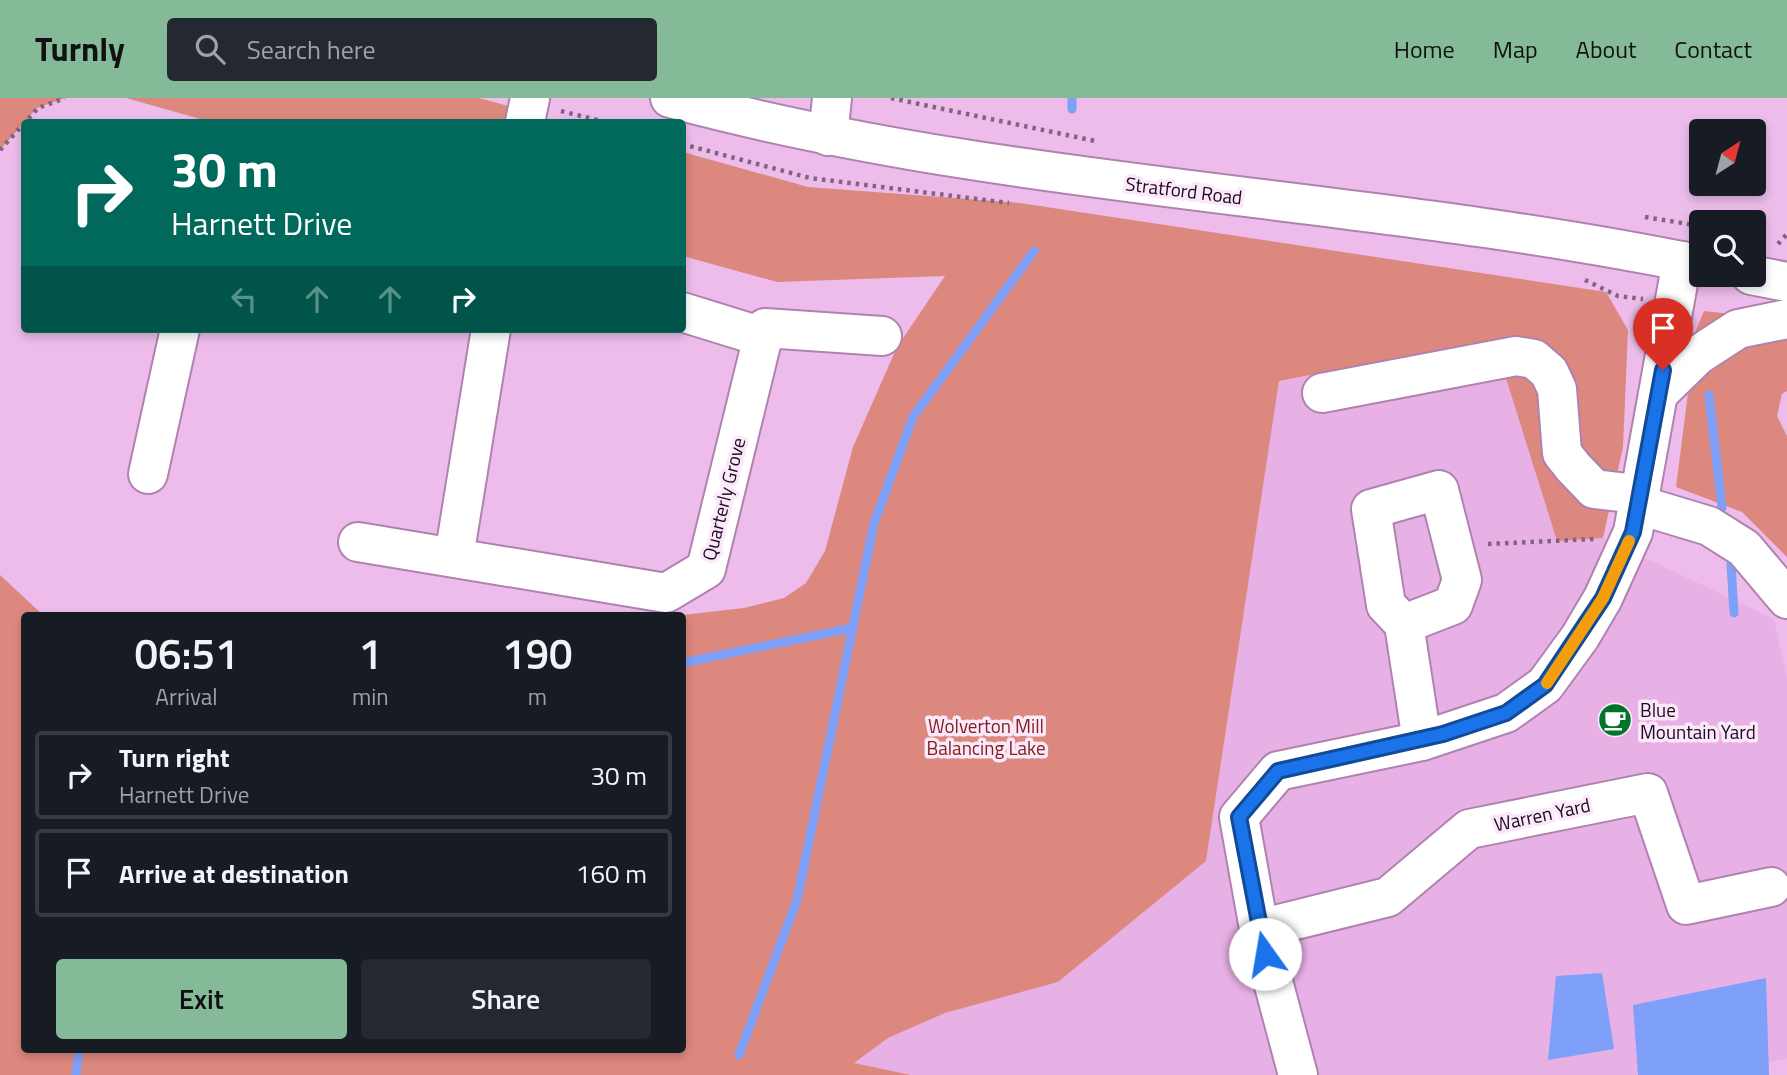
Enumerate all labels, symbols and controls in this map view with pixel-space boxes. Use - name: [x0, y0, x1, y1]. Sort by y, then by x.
- search box: [167, 18, 657, 81]
- text: Turnly: [35, 24, 125, 74]
- icon: search: [191, 30, 229, 68]
- text: Search here: [247, 30, 376, 69]
- text: Home: [1394, 31, 1455, 67]
- text: Map: [1493, 31, 1538, 67]
- text: About: [1576, 31, 1636, 67]
- text: Contact: [1674, 31, 1752, 67]
- north arrow: [1689, 119, 1766, 196]
- map controls: [1689, 119, 1766, 287]
- text: 30 m: [171, 131, 278, 206]
- icon: right: [56, 147, 147, 238]
- street label: Stratford Road: [1124, 168, 1244, 212]
- text: Harnett Drive: [171, 199, 352, 247]
- button: search: [1689, 210, 1766, 287]
- icon: left: [225, 280, 263, 318]
- icon: ahead: [298, 280, 336, 318]
- icon: ahead: [371, 280, 409, 318]
- icon: right: [444, 280, 482, 318]
- pin: [1633, 298, 1693, 370]
- icon: arrive: [1644, 309, 1682, 347]
- street label: Quarterly Grove: [694, 434, 752, 564]
- text: 06:51: [134, 621, 239, 685]
- text: 1: [359, 621, 382, 685]
- text: 190: [502, 621, 573, 685]
- text: Arrival: [155, 679, 218, 714]
- text: min: [352, 679, 389, 714]
- text: m: [528, 679, 547, 714]
- place label: Blue Mountain Yard: [1640, 695, 1756, 746]
- cafe icon: Blue Mountain Yard: [1596, 701, 1634, 739]
- park label: Wolverton Mill Balancing Lake: [927, 711, 1046, 762]
- text: Turn right: [119, 738, 230, 777]
- icon: right: [60, 756, 98, 794]
- text: 30 m: [590, 756, 647, 795]
- text: Harnett Drive: [119, 777, 249, 812]
- street label: Warren Yard: [1491, 790, 1593, 838]
- icon: arrive: [60, 854, 98, 892]
- text: Arrive at destination: [119, 854, 349, 893]
- text: 160 m: [576, 854, 647, 893]
- position arrow: [1228, 917, 1302, 991]
- button: Exit: [56, 959, 347, 1039]
- button: Share: [361, 959, 651, 1039]

